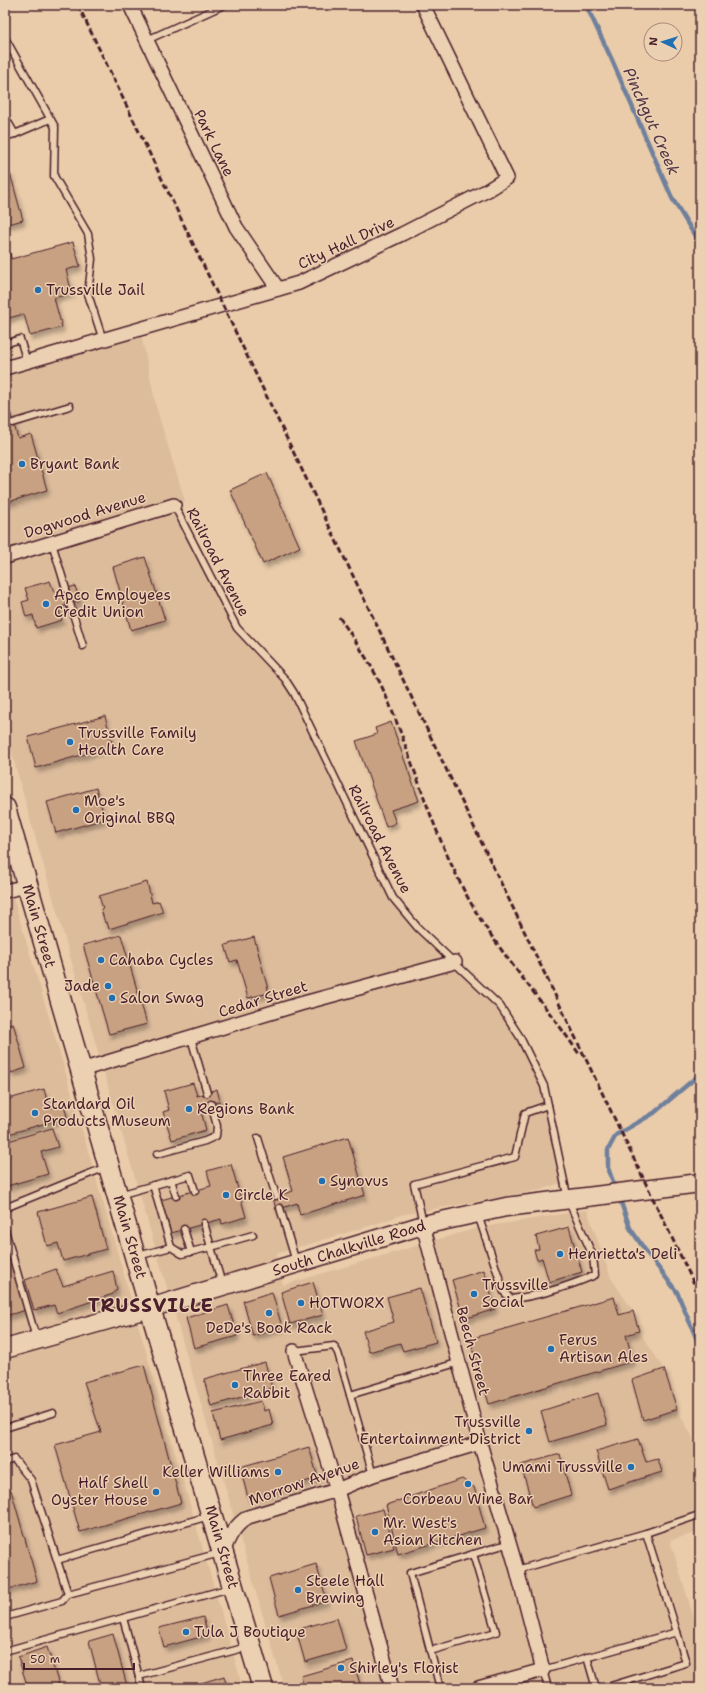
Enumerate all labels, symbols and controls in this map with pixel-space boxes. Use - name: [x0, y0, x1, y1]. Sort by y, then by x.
- north arrow: [643, 22, 683, 62]
- text: N: [646, 36, 661, 46]
- water label: Pinchgut Creek: [618, 64, 685, 178]
- street label: Park Lane: [189, 106, 239, 180]
- street label: City Hall Drive: [295, 212, 397, 274]
- place label: Trussville Jail: [46, 280, 145, 300]
- marker: Trussville Jail: [33, 285, 43, 295]
- place label: Bryant Bank: [30, 454, 120, 474]
- marker: Bryant Bank: [17, 459, 27, 469]
- street label: Dogwood Avenue: [22, 487, 148, 543]
- street label: Railroad Avenue: [182, 504, 254, 620]
- place label: Apco Employees Credit Union: [54, 585, 171, 622]
- marker: Apco Employees Credit Union: [41, 599, 51, 609]
- place label: Trussville Family Health Care: [78, 723, 197, 760]
- marker: Trussville Family Health Care: [65, 737, 75, 747]
- street label: Railroad Avenue: [344, 781, 416, 897]
- place label: Moe's Original BBQ: [84, 791, 175, 828]
- marker: Moe's Original BBQ: [71, 805, 81, 815]
- street label: Main Street: [18, 882, 60, 970]
- place label: Cahaba Cycles: [109, 950, 214, 970]
- marker: Cahaba Cycles: [96, 955, 106, 965]
- place label: Jade: [64, 976, 100, 996]
- street label: Cedar Street: [216, 976, 310, 1022]
- marker: Jade: [103, 981, 113, 991]
- place label: Salon Swag: [120, 988, 204, 1008]
- marker: Salon Swag: [107, 993, 117, 1003]
- place label: Standard Oil Products Museum: [43, 1094, 171, 1131]
- place label: Regions Bank: [197, 1099, 295, 1119]
- marker: Regions Bank: [184, 1104, 194, 1114]
- marker: Standard Oil Products Museum: [30, 1108, 40, 1118]
- place label: Synovus: [330, 1171, 389, 1191]
- marker: Synovus: [317, 1176, 327, 1186]
- place label: Circle K: [234, 1185, 289, 1205]
- marker: Circle K: [221, 1190, 231, 1200]
- street label: Main Street: [109, 1193, 151, 1281]
- street label: South Chalkville Road: [270, 1215, 429, 1281]
- place label: Henrietta's Deli: [568, 1244, 678, 1264]
- marker: Henrietta's Deli: [555, 1249, 565, 1259]
- place label: Trussville Social: [482, 1275, 549, 1312]
- marker: Trussville Social: [469, 1289, 479, 1299]
- district label: TRUSSVILLE: [88, 1293, 214, 1318]
- place label: HOTWORX: [309, 1293, 385, 1313]
- marker: HOTWORX: [296, 1298, 306, 1308]
- street label: Beech Street: [452, 1304, 494, 1398]
- marker: DeDe's Book Rack: [264, 1308, 274, 1318]
- place label: DeDe's Book Rack: [206, 1318, 332, 1338]
- place label: Ferus Artisan Ales: [559, 1330, 648, 1367]
- marker: Ferus Artisan Ales: [546, 1344, 556, 1354]
- place label: Three Eared Rabbit: [243, 1366, 332, 1403]
- marker: Three Eared Rabbit: [230, 1380, 240, 1390]
- place label: Trussville Entertainment District: [360, 1412, 521, 1449]
- marker: Trussville Entertainment District: [524, 1426, 534, 1436]
- street label: Morrow Avenue: [246, 1454, 362, 1510]
- place label: Umami Trussville: [502, 1457, 623, 1477]
- place label: Keller Williams: [162, 1462, 270, 1482]
- marker: Umami Trussville: [626, 1462, 636, 1472]
- marker: Keller Williams: [273, 1467, 283, 1477]
- place label: Half Shell Oyster House: [51, 1473, 148, 1510]
- marker: Corbeau Wine Bar: [463, 1479, 473, 1489]
- marker: Half Shell Oyster House: [151, 1487, 161, 1497]
- place label: Corbeau Wine Bar: [403, 1489, 533, 1509]
- street label: Main Street: [201, 1503, 243, 1591]
- place label: Mr. West's Asian Kitchen: [383, 1513, 482, 1550]
- marker: Mr. West's Asian Kitchen: [370, 1527, 380, 1537]
- place label: Steele Hall Brewing: [306, 1571, 385, 1608]
- marker: Steele Hall Brewing: [293, 1585, 303, 1595]
- place label: Tula J Boutique: [194, 1622, 306, 1642]
- marker: Tula J Boutique: [181, 1627, 191, 1637]
- scale bar: [24, 1645, 134, 1671]
- text: 50 m: [30, 1651, 60, 1667]
- place label: Shirley's Florist: [349, 1658, 459, 1678]
- marker: Shirley's Florist: [336, 1663, 346, 1673]

